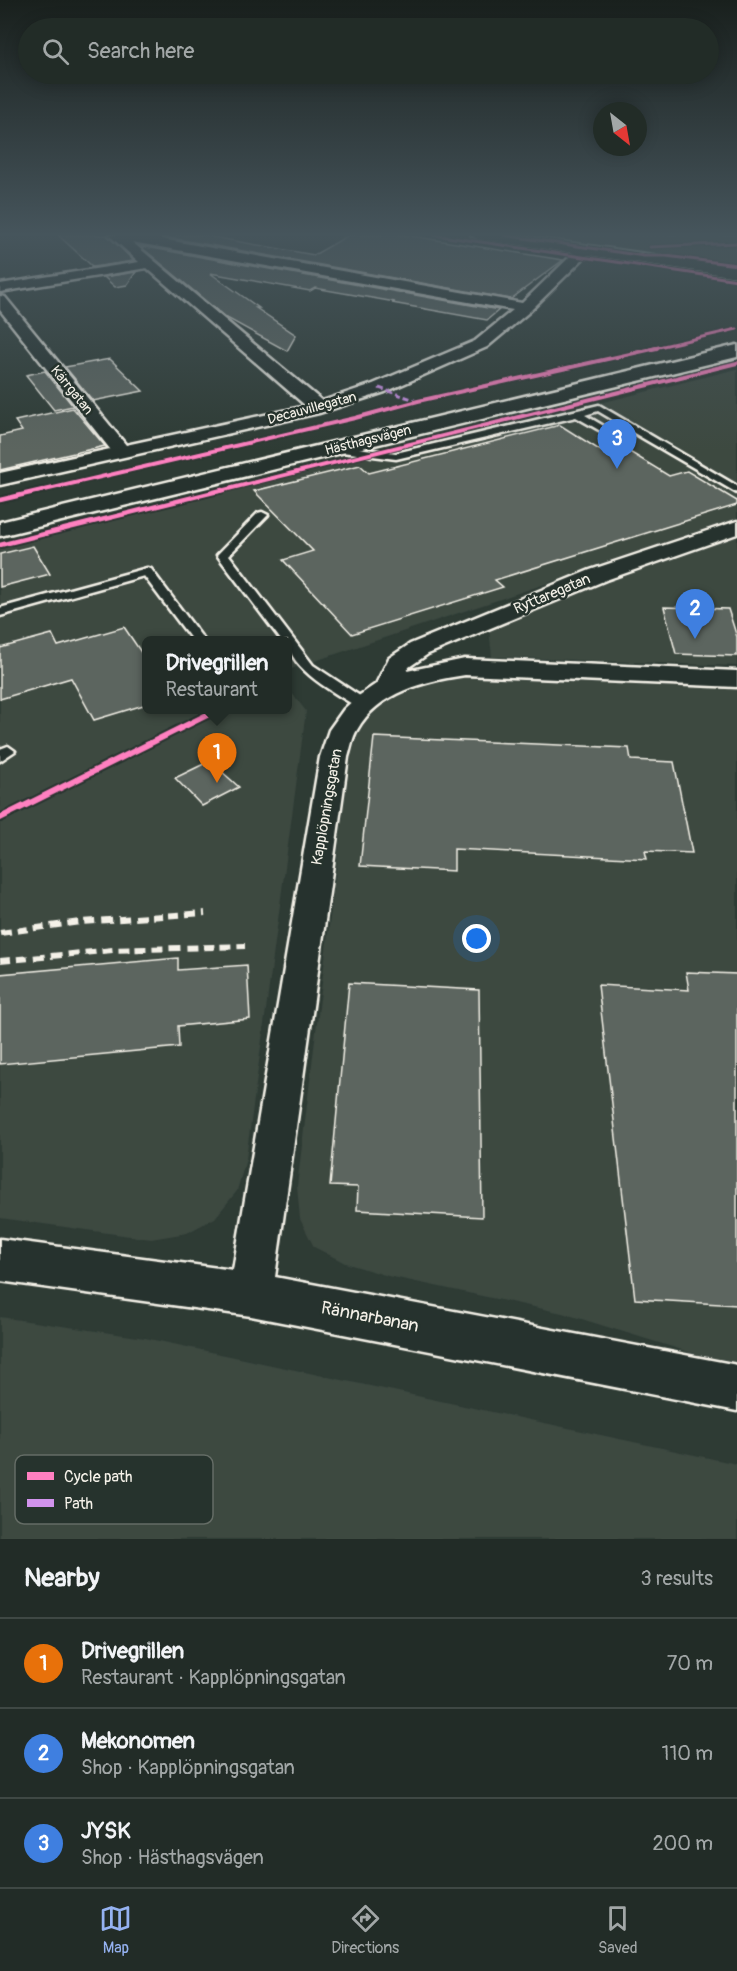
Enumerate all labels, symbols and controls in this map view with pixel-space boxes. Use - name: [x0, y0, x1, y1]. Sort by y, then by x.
- search box: [18, 18, 719, 84]
- icon: search: [39, 35, 72, 68]
- text: Search here: [87, 37, 194, 65]
- north arrow: [593, 102, 647, 156]
- street label: Kärrgatan: [47, 362, 97, 418]
- street label: Decauvillegatan: [266, 388, 358, 428]
- pin: 3: [598, 420, 636, 469]
- street label: Hästhagsvägen: [323, 421, 413, 459]
- street label: Ryttaregatan: [511, 569, 593, 619]
- pin: 2: [676, 590, 714, 639]
- popup: [142, 636, 292, 714]
- text: Drivegrillen: [165, 649, 269, 677]
- text: Restaurant: [165, 677, 258, 702]
- pin: 1: [198, 734, 236, 783]
- street label: Kapplöpningsgatan: [307, 747, 347, 867]
- your location: [462, 924, 491, 953]
- street label: Rännarbanan: [319, 1296, 421, 1338]
- legend: [15, 1455, 213, 1524]
- text: Cycle path: [64, 1467, 132, 1487]
- text: Path: [64, 1494, 93, 1514]
- text: Nearby: [24, 1562, 100, 1594]
- text: 3 results: [641, 1566, 713, 1591]
- text: Drivegrillen: [81, 1637, 184, 1665]
- text: 1: [40, 1651, 47, 1676]
- text: 70 m: [667, 1651, 713, 1676]
- text: Restaurant · Kapplöpningsgatan: [81, 1665, 346, 1690]
- text: Mekonomen: [81, 1727, 195, 1755]
- text: 2: [38, 1741, 49, 1766]
- text: 110 m: [662, 1741, 713, 1766]
- text: Shop · Kapplöpningsgatan: [81, 1755, 295, 1780]
- text: JYSK: [81, 1817, 130, 1845]
- text: 3: [38, 1831, 49, 1856]
- text: 200 m: [652, 1831, 713, 1856]
- text: Shop · Hästhagsvägen: [81, 1845, 264, 1870]
- tab: Map: [99, 1902, 132, 1958]
- tab: Directions: [331, 1902, 399, 1958]
- tab: Saved: [598, 1902, 638, 1958]

